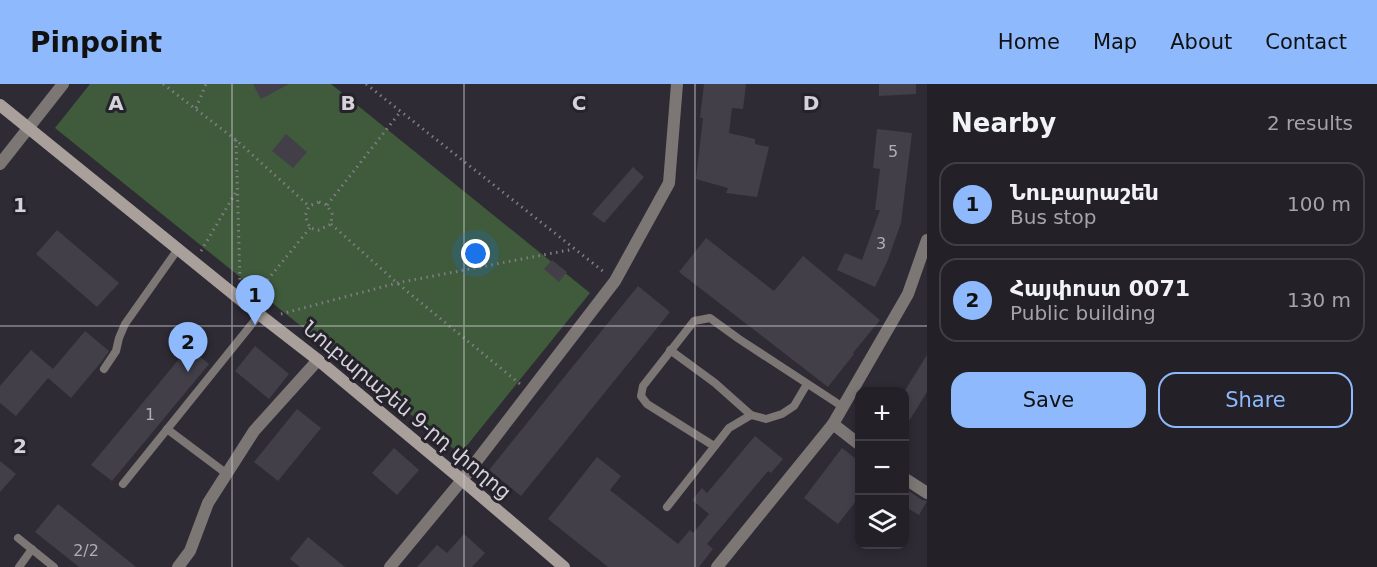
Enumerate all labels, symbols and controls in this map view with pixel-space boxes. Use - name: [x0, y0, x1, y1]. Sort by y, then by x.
- text: Pinpoint: [30, 26, 162, 59]
- text: Home: [998, 30, 1060, 54]
- text: Map: [1093, 30, 1137, 54]
- text: About: [1170, 30, 1232, 54]
- text: Contact: [1265, 30, 1347, 54]
- text: A: [108, 91, 124, 115]
- text: B: [340, 91, 356, 115]
- text: C: [572, 91, 586, 115]
- text: D: [803, 91, 819, 115]
- text: Nearby: [951, 108, 1056, 138]
- text: 2 results: [1267, 111, 1353, 135]
- house number: 5: [888, 142, 898, 161]
- text: Նուբարաշեն: [1010, 180, 1159, 205]
- text: 1: [966, 192, 979, 216]
- text: 100 m: [1287, 192, 1351, 216]
- text: 1: [13, 193, 27, 217]
- text: Bus stop: [1010, 205, 1096, 229]
- house number: 3: [876, 234, 886, 253]
- your location: [461, 239, 490, 268]
- pin: 1: [236, 276, 274, 325]
- text: Հայփոստ 0071: [1010, 276, 1190, 301]
- text: 2: [966, 288, 979, 312]
- text: 130 m: [1287, 288, 1351, 312]
- text: Public building: [1010, 301, 1156, 325]
- street label: Նուբարաշեն 9-րդ փողոց: [298, 316, 516, 504]
- pin: 2: [168, 322, 207, 372]
- button: Save: [951, 372, 1146, 428]
- button: Share: [1158, 372, 1353, 428]
- map controls: [855, 387, 909, 549]
- button: +: [855, 387, 909, 441]
- house number: 1: [145, 405, 155, 424]
- text: 2: [13, 434, 27, 458]
- button: −: [855, 441, 909, 495]
- button: layers: [855, 495, 909, 549]
- house number: 2/2: [73, 541, 99, 560]

